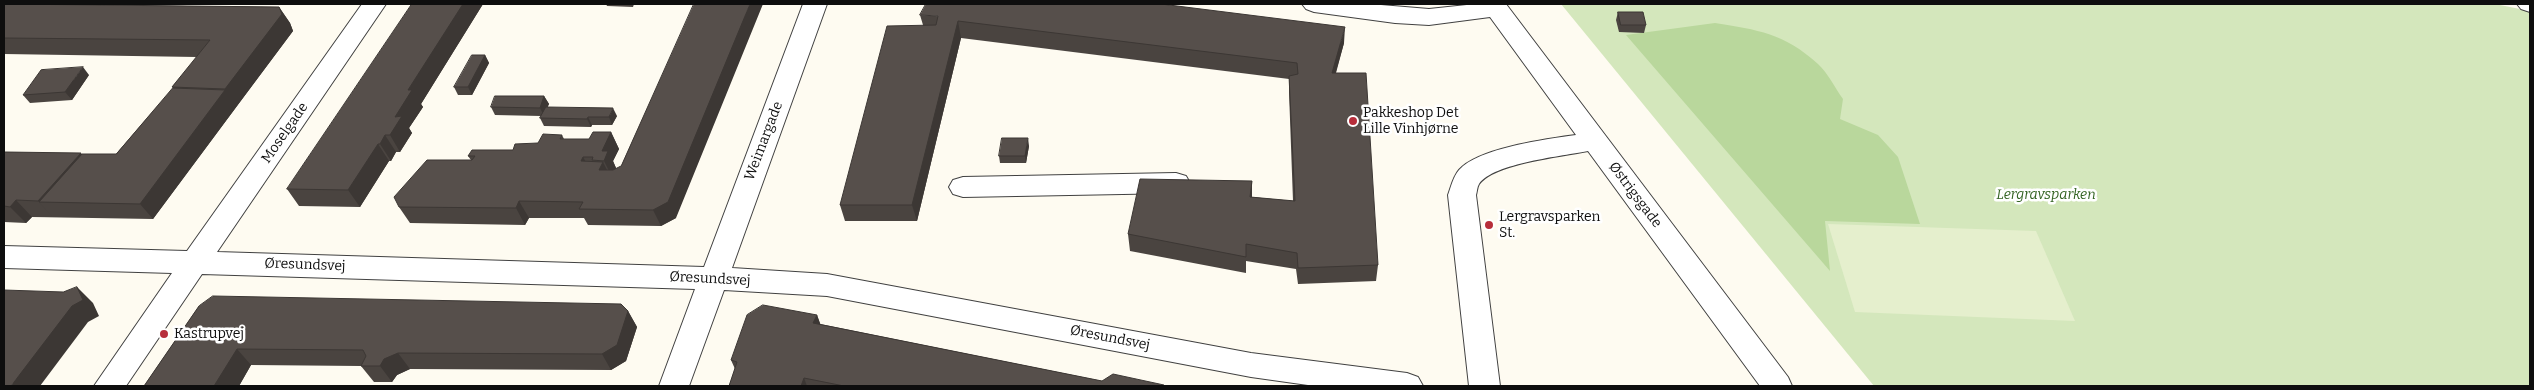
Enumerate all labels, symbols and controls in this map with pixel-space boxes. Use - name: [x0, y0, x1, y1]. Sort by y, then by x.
- street label: Weimargade: [741, 99, 787, 183]
- street label: Moselgade: [258, 100, 312, 166]
- place label: Pakkeshop Det Lille Vinhjørne: [1363, 105, 1459, 138]
- marker: Pakkeshop Det Lille Vinhjørne: [1347, 115, 1359, 127]
- street label: Østrigsgade: [1605, 159, 1665, 231]
- park label: Lergravsparken: [1996, 187, 2096, 203]
- place label: Lergravsparken St.: [1499, 209, 1600, 242]
- marker: Lergravsparken St.: [1483, 219, 1495, 231]
- street label: Øresundsvej: [264, 255, 346, 275]
- street label: Øresundsvej: [669, 268, 751, 290]
- street label: Øresundsvej: [1069, 322, 1151, 354]
- place label: Kastrupvej: [174, 326, 244, 342]
- marker: Kastrupvej: [158, 328, 170, 340]

